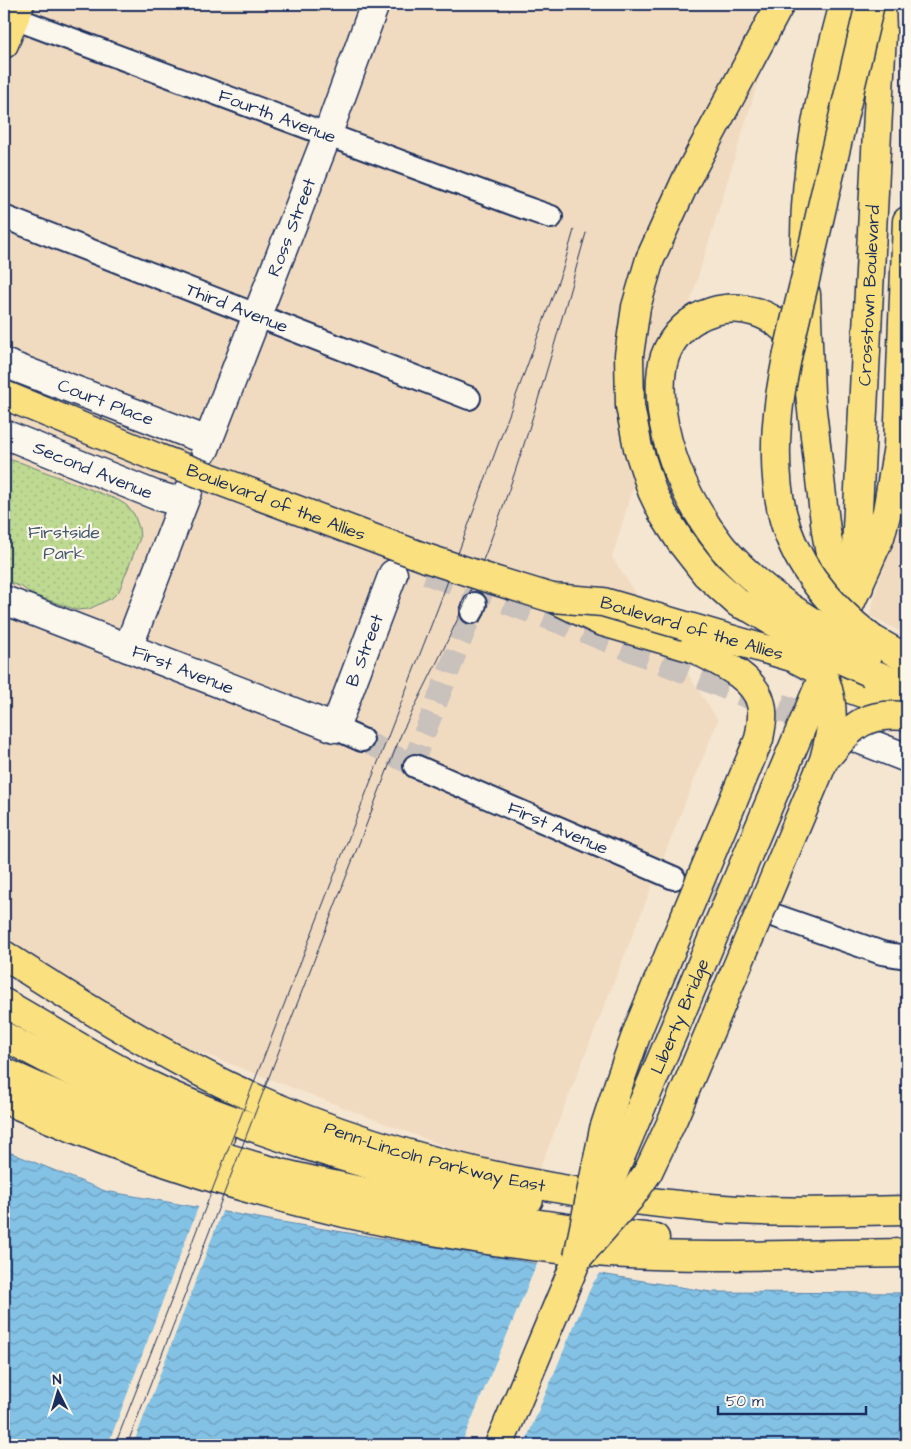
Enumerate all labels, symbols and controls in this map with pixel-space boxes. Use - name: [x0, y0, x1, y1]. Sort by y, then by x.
- street label: Fourth Avenue: [215, 83, 340, 150]
- street label: Ross Street: [261, 174, 323, 280]
- street label: Crosstown Boulevard: [852, 204, 886, 387]
- street label: Third Avenue: [182, 277, 292, 339]
- street label: Court Place: [54, 373, 158, 432]
- street label: Second Avenue: [29, 435, 157, 506]
- street label: Boulevard of the Allies: [183, 458, 369, 547]
- park label: Firstside Park: [28, 520, 100, 566]
- street label: Boulevard of the Allies: [597, 590, 786, 667]
- street label: B Street: [340, 610, 390, 690]
- street label: First Avenue: [128, 639, 238, 701]
- street label: First Avenue: [504, 796, 612, 861]
- street label: Liberty Bridge: [645, 955, 716, 1078]
- street label: Penn-Lincoln Parkway East: [321, 1115, 548, 1199]
- north arrow: [32, 1366, 82, 1416]
- text: N: [52, 1370, 62, 1390]
- scale bar: [718, 1384, 866, 1416]
- text: 50 m: [726, 1391, 764, 1412]

